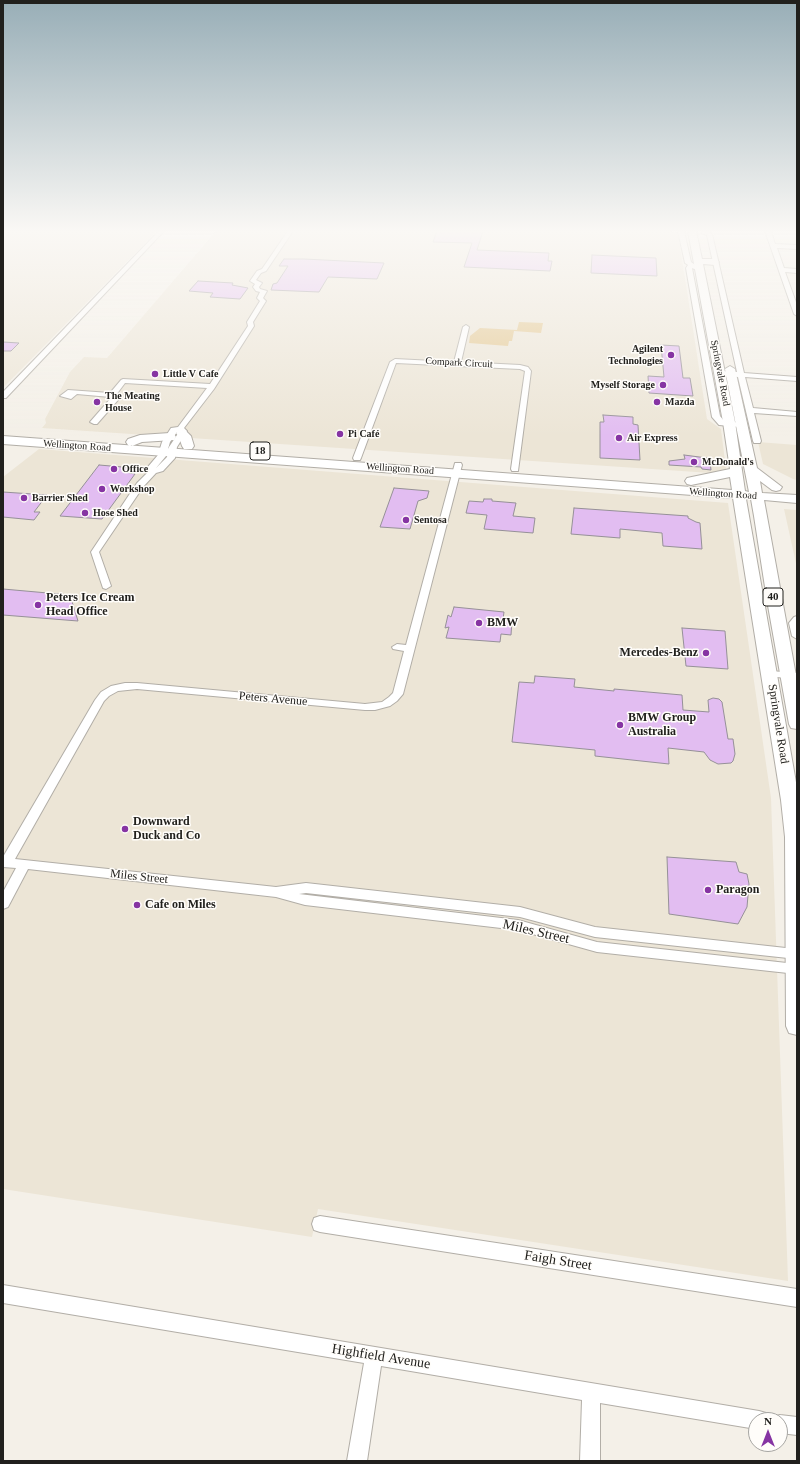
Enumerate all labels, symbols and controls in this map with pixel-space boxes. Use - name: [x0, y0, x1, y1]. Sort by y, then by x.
- street label: Springvale Road: [708, 339, 732, 407]
- place label: Agilent Technologies: [608, 343, 663, 366]
- marker: Agilent Technologies: [666, 350, 676, 360]
- street label: Compark Circuit: [425, 355, 493, 371]
- place label: Little V Cafe: [163, 368, 219, 380]
- marker: Little V Cafe: [150, 369, 160, 379]
- place label: Myself Storage: [591, 379, 655, 391]
- marker: Myself Storage: [658, 380, 668, 390]
- place label: The Meating House: [105, 390, 160, 414]
- place label: Mazda: [665, 396, 694, 408]
- marker: The Meating House: [92, 397, 102, 407]
- marker: Mazda: [652, 397, 662, 407]
- place label: Pi Café: [348, 428, 379, 440]
- marker: Pi Café: [335, 429, 345, 439]
- place label: Air Express: [627, 432, 678, 444]
- marker: Air Express: [614, 433, 624, 443]
- street label: Wellington Road: [43, 438, 111, 454]
- road number: 18: [250, 442, 270, 460]
- place label: McDonald's: [702, 456, 754, 468]
- marker: McDonald's: [689, 457, 699, 467]
- street label: Wellington Road: [366, 461, 434, 477]
- place label: Office: [122, 463, 148, 475]
- marker: Office: [109, 464, 119, 474]
- place label: Workshop: [110, 483, 154, 495]
- marker: Workshop: [97, 484, 107, 494]
- street label: Wellington Road: [689, 486, 757, 502]
- place label: Barrier Shed: [32, 492, 88, 504]
- marker: Barrier Shed: [19, 493, 29, 503]
- place label: Hose Shed: [93, 507, 138, 519]
- marker: Hose Shed: [80, 508, 90, 518]
- place label: Sentosa: [414, 514, 447, 526]
- marker: Sentosa: [401, 515, 411, 525]
- road number: 40: [763, 588, 783, 606]
- place label: Peters Ice Cream Head Office: [46, 591, 134, 619]
- marker: Peters Ice Cream Head Office: [33, 600, 43, 610]
- place label: BMW: [487, 616, 518, 630]
- marker: BMW: [474, 618, 484, 628]
- place label: Mercedes-Benz: [620, 646, 698, 660]
- marker: Mercedes-Benz: [701, 648, 711, 658]
- street label: Springvale Road: [765, 683, 791, 765]
- street label: Peters Avenue: [238, 689, 308, 709]
- place label: BMW Group Australia: [628, 711, 696, 739]
- marker: BMW Group Australia: [615, 720, 625, 730]
- place label: Downward Duck and Co: [133, 815, 200, 843]
- marker: Downward Duck and Co: [120, 824, 130, 834]
- street label: Miles Street: [109, 867, 169, 887]
- place label: Paragon: [716, 883, 759, 897]
- marker: Paragon: [703, 885, 713, 895]
- place label: Cafe on Miles: [145, 898, 216, 912]
- marker: Cafe on Miles: [132, 900, 142, 910]
- street label: Miles Street: [501, 916, 571, 948]
- street label: Faigh Street: [523, 1247, 593, 1275]
- street label: Highfield Avenue: [330, 1341, 432, 1373]
- north arrow: [748, 1412, 788, 1452]
- text: N: [764, 1415, 772, 1427]

